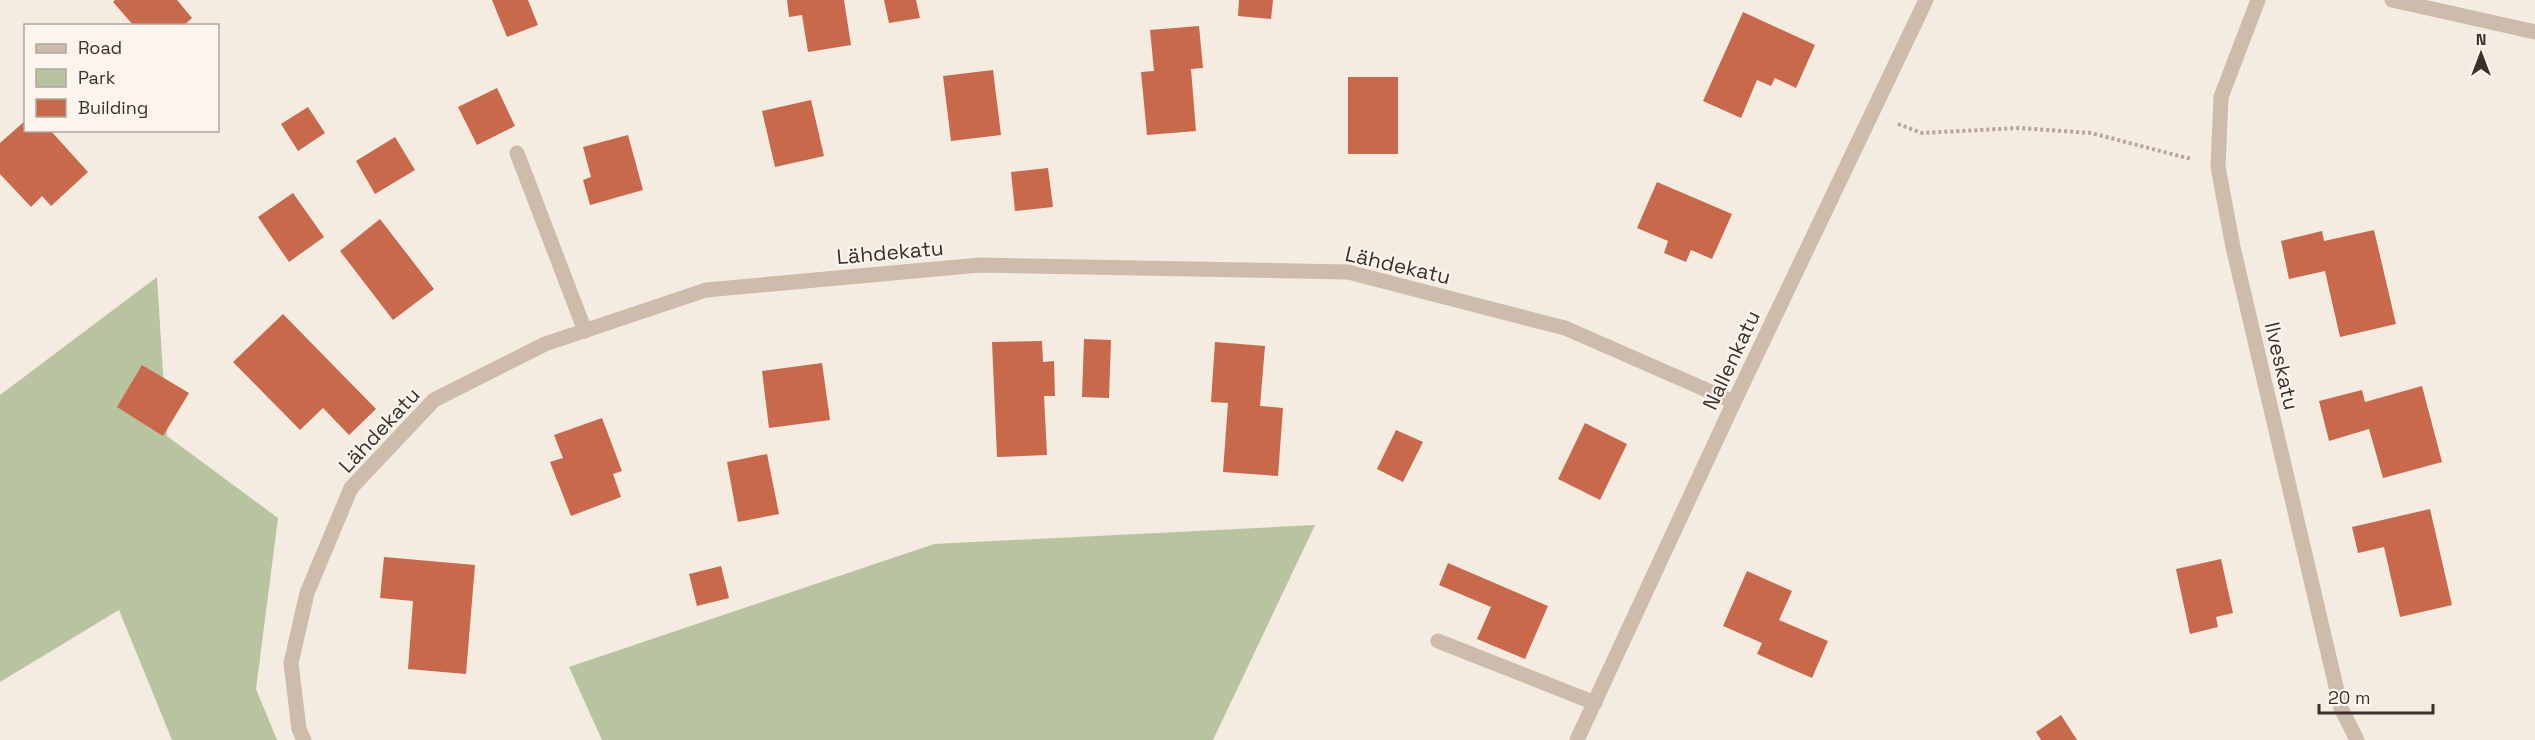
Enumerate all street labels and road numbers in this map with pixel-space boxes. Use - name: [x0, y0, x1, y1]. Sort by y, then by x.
- street label: Lähdekatu: [835, 234, 945, 270]
- street label: Lähdekatu: [1343, 240, 1453, 290]
- street label: Nallenkatu: [1696, 306, 1766, 414]
- street label: Ilveskatu: [2259, 319, 2305, 413]
- street label: Lähdekatu: [333, 382, 425, 478]

